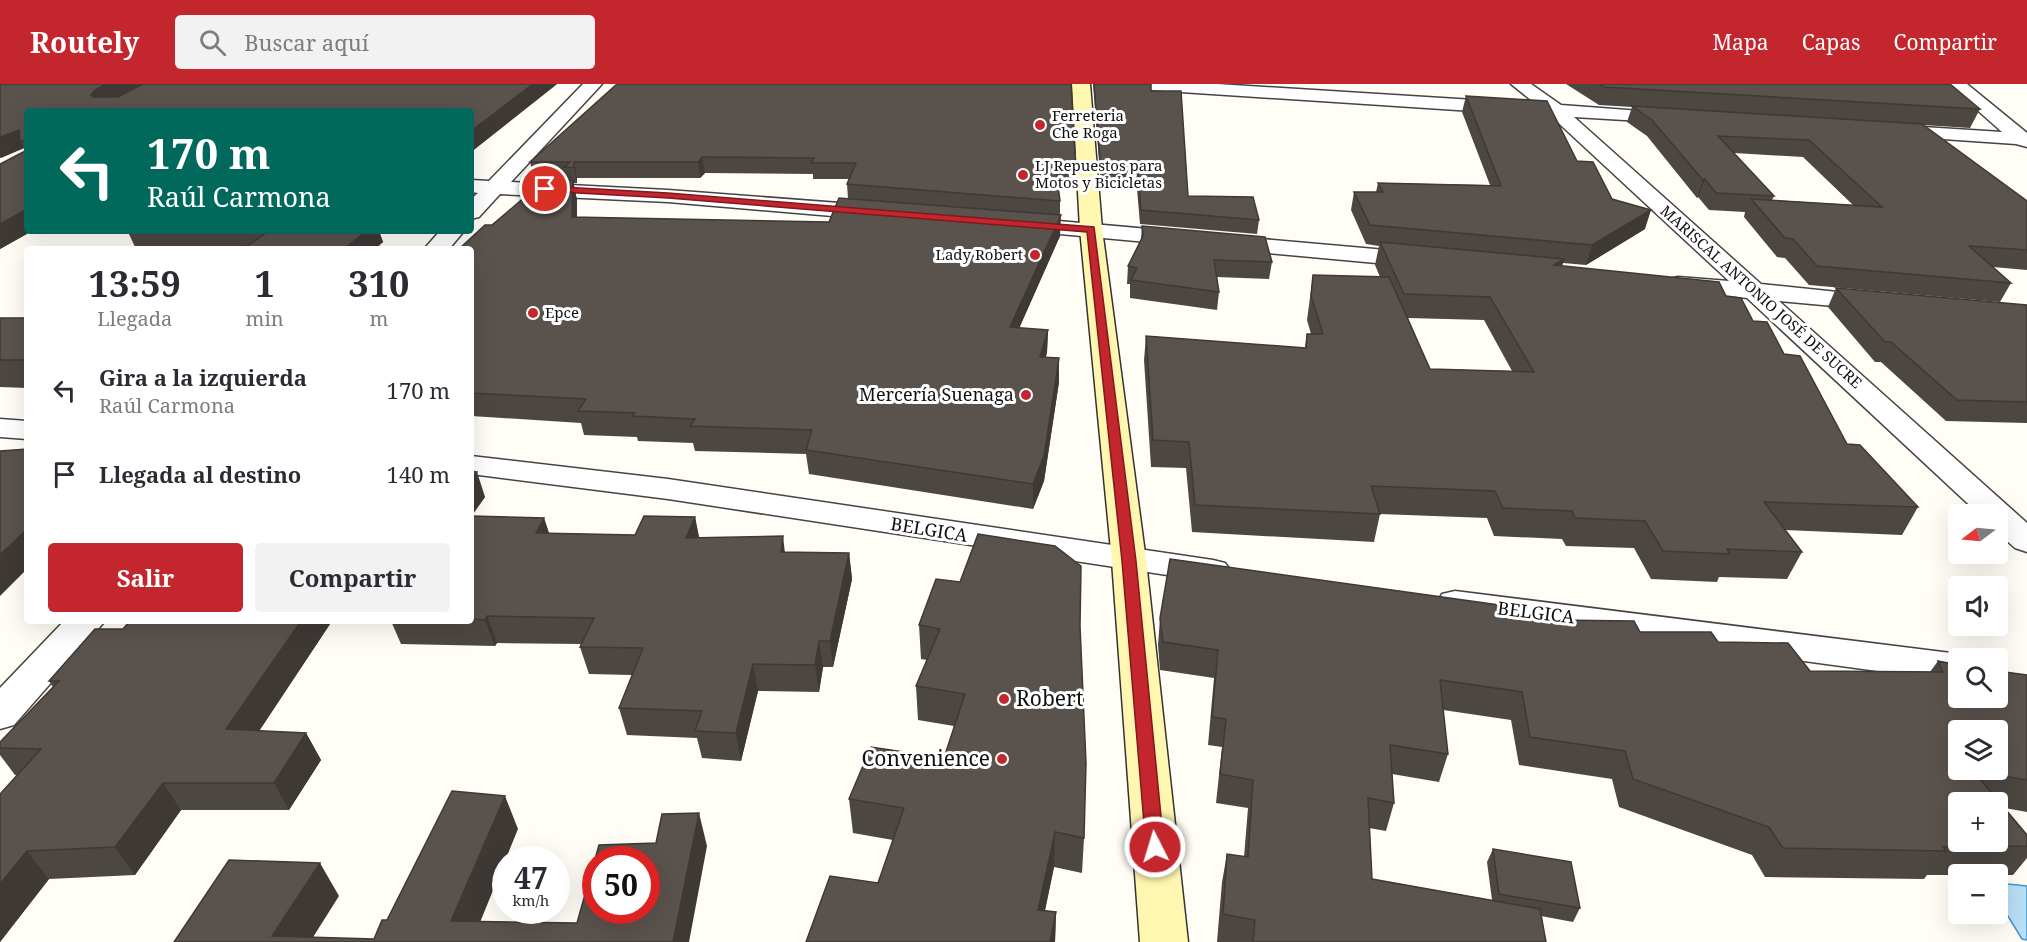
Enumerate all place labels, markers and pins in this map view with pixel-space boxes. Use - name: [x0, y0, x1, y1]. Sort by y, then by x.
- place label: Ferreteria Che Roga: [1052, 105, 1124, 142]
- marker: Ferreteria Che Roga: [1033, 118, 1047, 132]
- place label: LJ Repuestos para Motos y Bicicletas: [1035, 155, 1162, 192]
- pin: [519, 163, 570, 214]
- marker: LJ Repuestos para Motos y Bicicletas: [1016, 168, 1030, 182]
- place label: Lady Robert: [936, 244, 1023, 264]
- marker: Lady Robert: [1028, 248, 1042, 262]
- place label: Epce: [545, 302, 579, 322]
- marker: Epce: [526, 306, 540, 320]
- place label: Mercería Suenaga: [859, 382, 1014, 406]
- marker: Mercería Suenaga: [1019, 388, 1033, 402]
- place label: Robert: [1016, 684, 1083, 712]
- marker: Robert: [997, 692, 1011, 706]
- place label: Convenience: [861, 744, 990, 772]
- marker: Convenience: [995, 752, 1009, 766]

